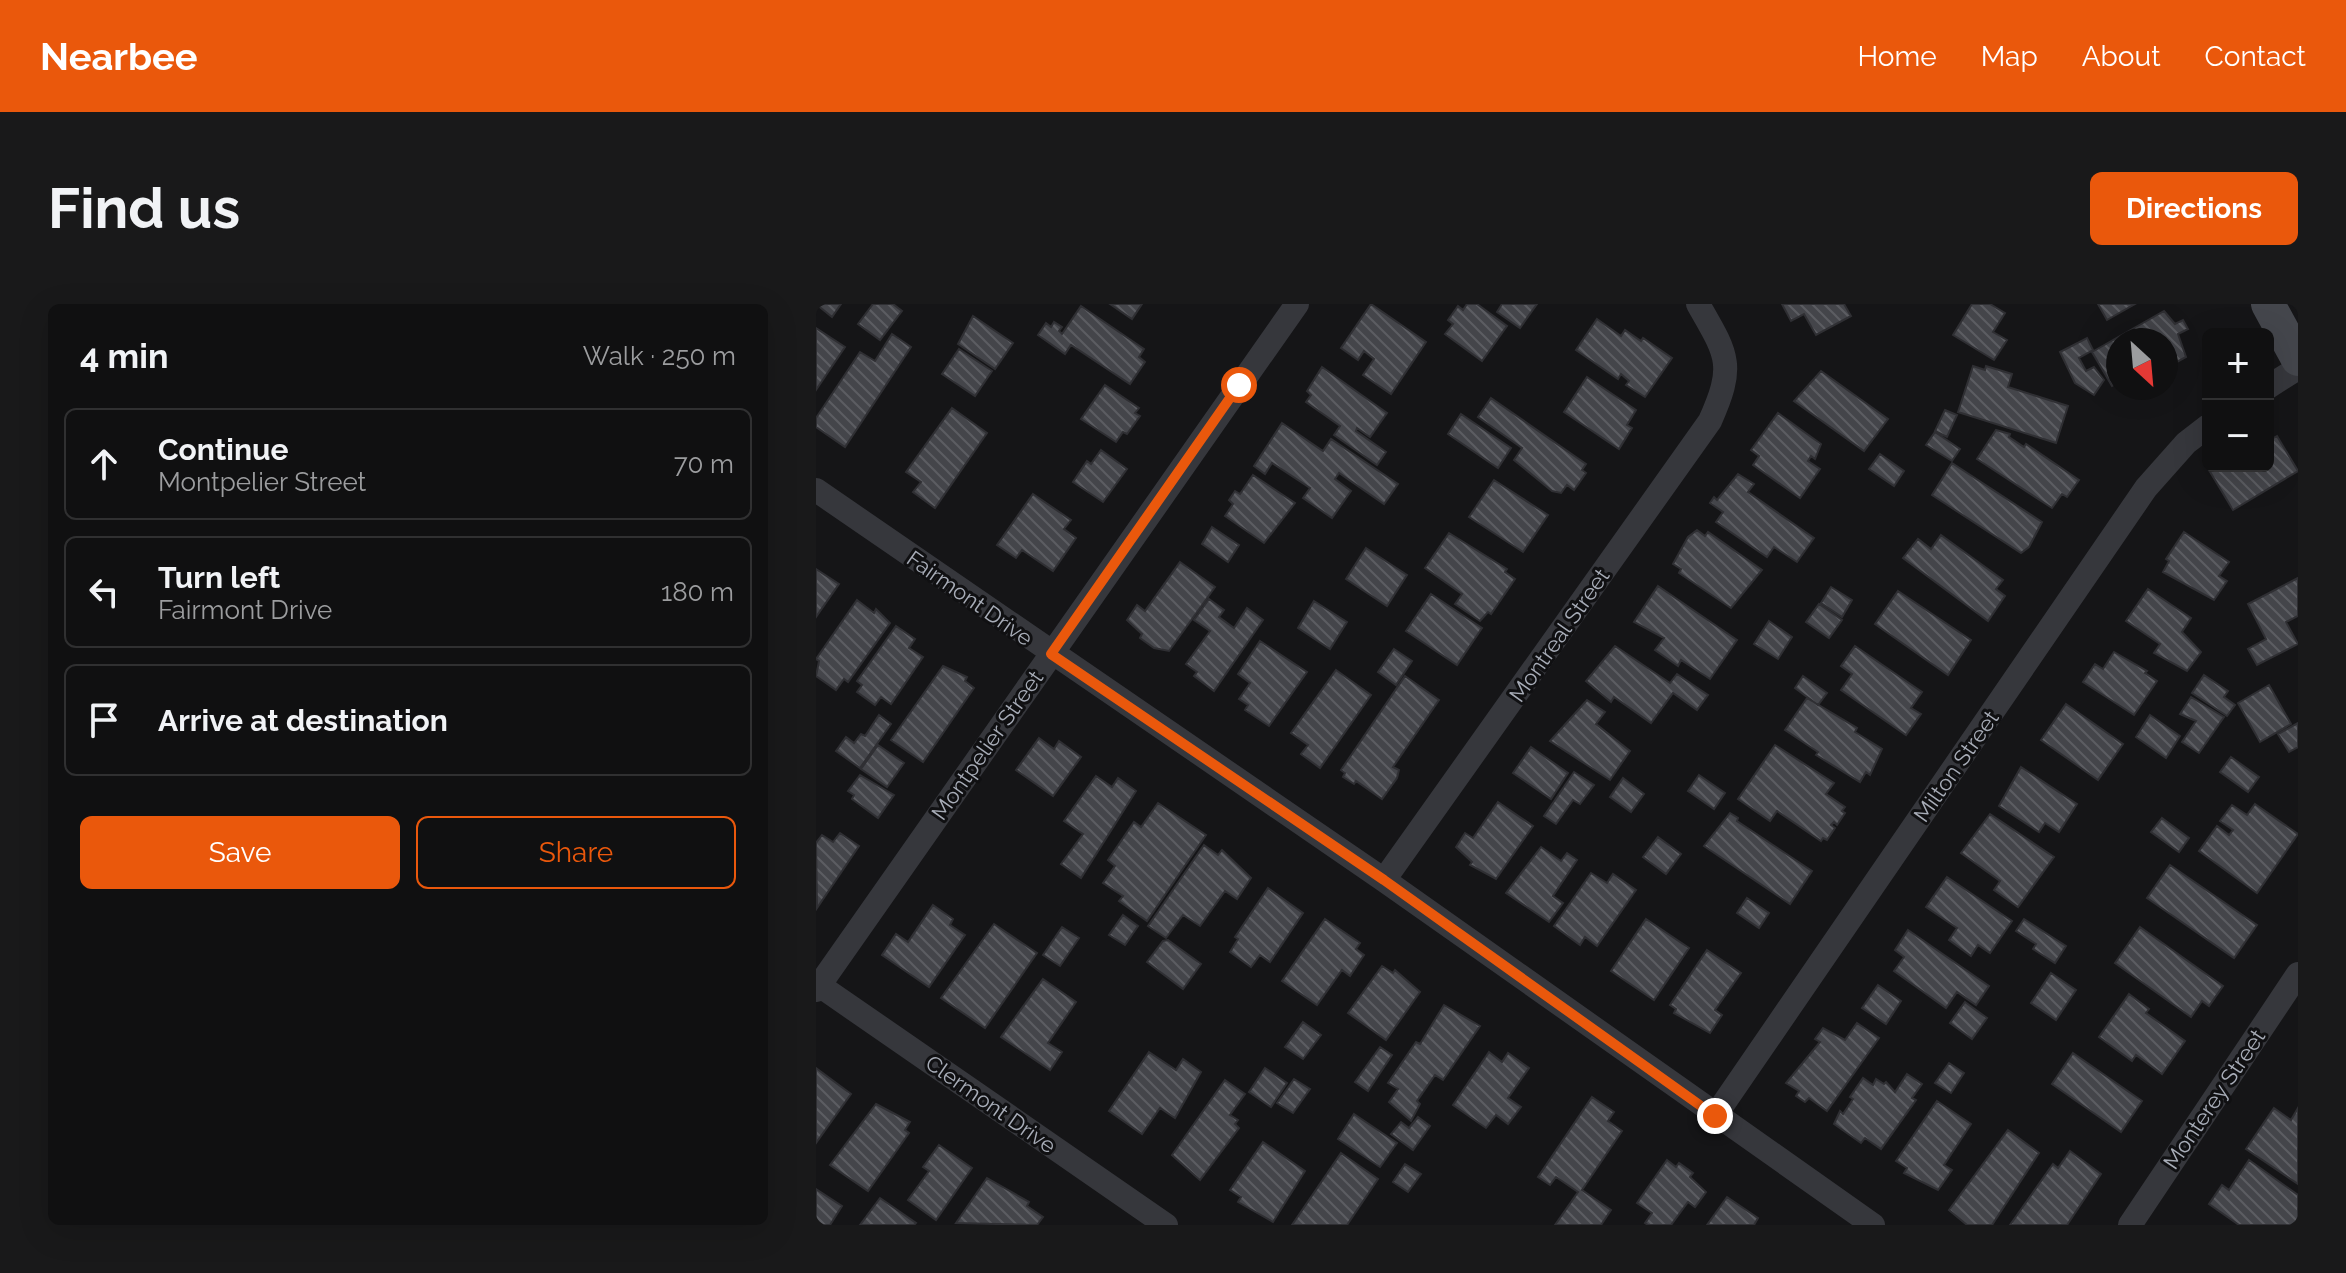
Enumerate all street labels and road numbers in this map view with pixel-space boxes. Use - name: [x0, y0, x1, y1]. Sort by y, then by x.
- street label: Fairmont Drive: [902, 545, 1038, 651]
- street label: Montreal Street: [1503, 563, 1615, 707]
- street label: Montpelier Street: [926, 665, 1049, 825]
- street label: Milton Street: [1908, 705, 2004, 827]
- street label: Monterey Street: [2158, 1024, 2271, 1174]
- street label: Clermont Drive: [921, 1049, 1061, 1159]

